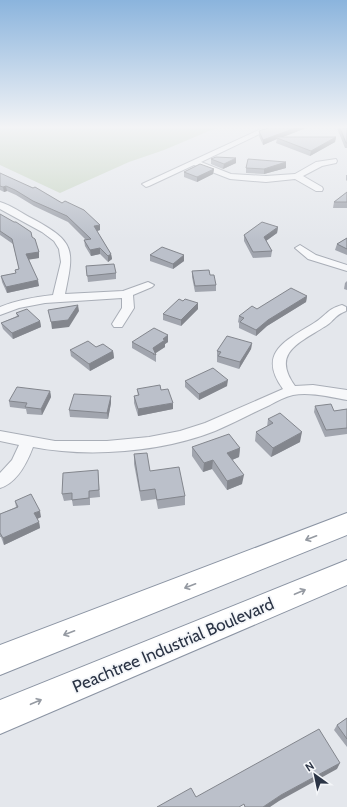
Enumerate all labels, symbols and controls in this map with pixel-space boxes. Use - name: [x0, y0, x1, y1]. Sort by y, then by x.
- one-way arrow: [305, 535, 317, 543]
- one-way arrow: [184, 583, 196, 590]
- one-way arrow: [293, 587, 305, 595]
- street label: Peachtree Industrial Boulevard: [69, 593, 277, 697]
- one-way arrow: [63, 630, 75, 638]
- one-way arrow: [30, 698, 42, 706]
- north arrow: [295, 755, 335, 795]
- text: N: [302, 759, 317, 775]

